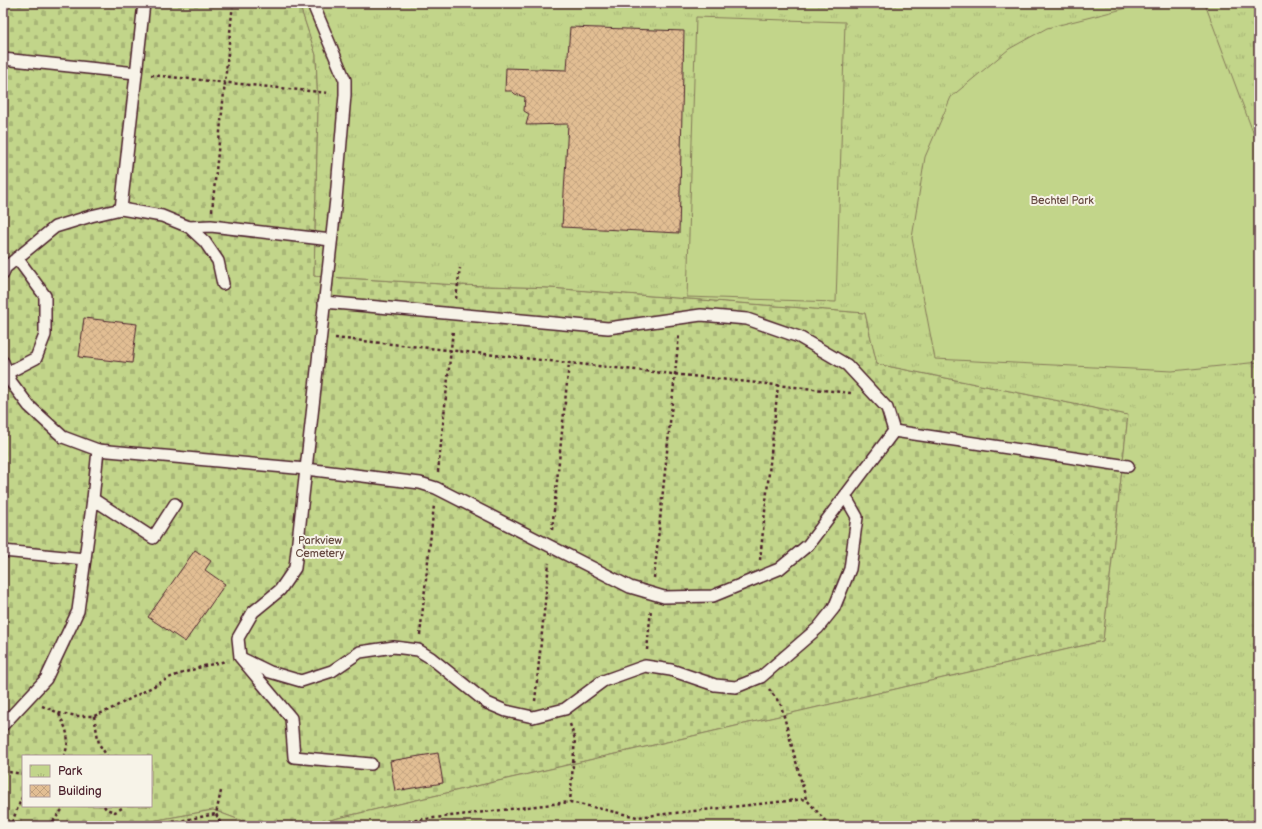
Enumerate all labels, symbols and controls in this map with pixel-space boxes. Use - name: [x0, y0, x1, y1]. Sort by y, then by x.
- park label: Bechtel Park: [1030, 194, 1094, 207]
- park label: Parkview Cemetery: [295, 534, 345, 560]
- legend: [22, 755, 152, 807]
- text: Park: [58, 764, 82, 779]
- text: Building: [58, 784, 102, 799]

